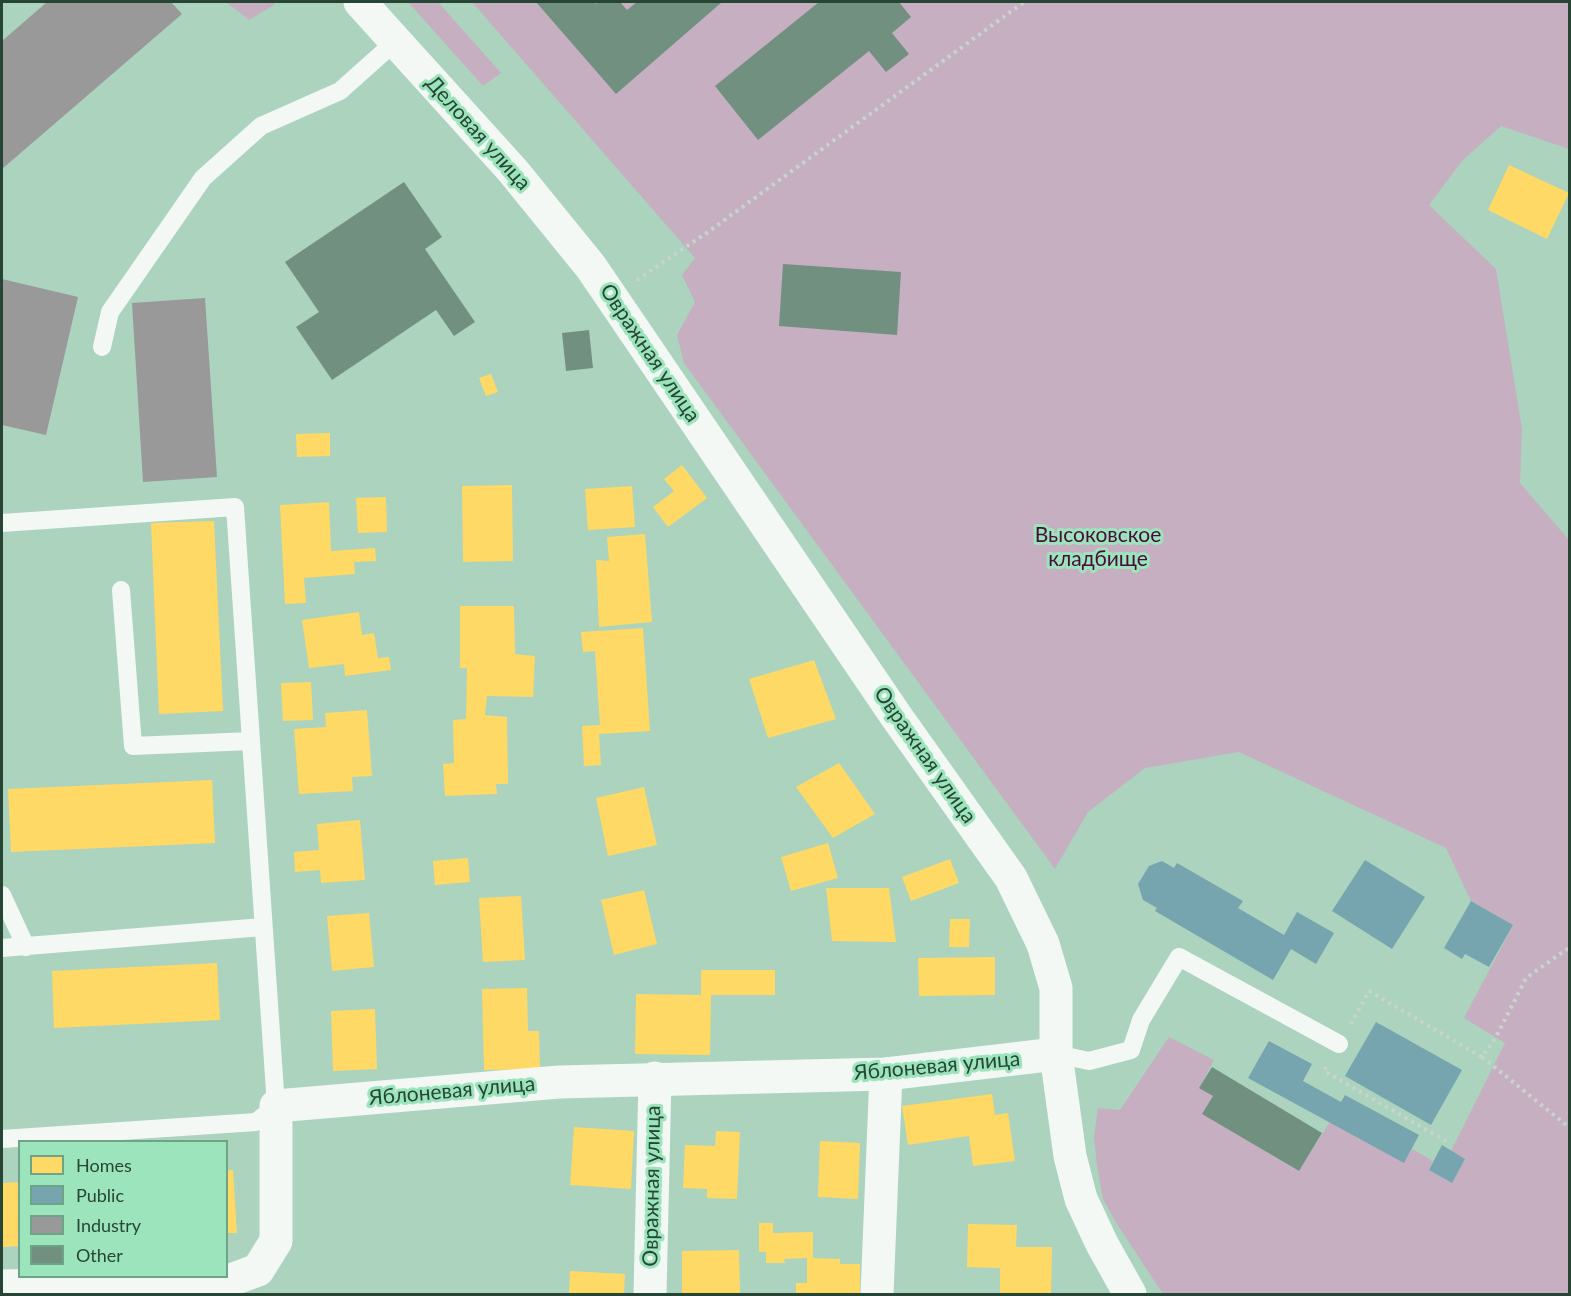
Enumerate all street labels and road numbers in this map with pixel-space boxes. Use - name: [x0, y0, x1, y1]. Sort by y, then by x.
- street label: Деловая улица: [420, 71, 536, 195]
- street label: Овражная улица: [595, 279, 705, 427]
- street label: Овражная улица: [868, 682, 982, 828]
- street label: Яблоневая улица: [853, 1046, 1021, 1086]
- street label: Яблоневая улица: [368, 1071, 536, 1111]
- street label: Овражная улица: [638, 1105, 666, 1267]

